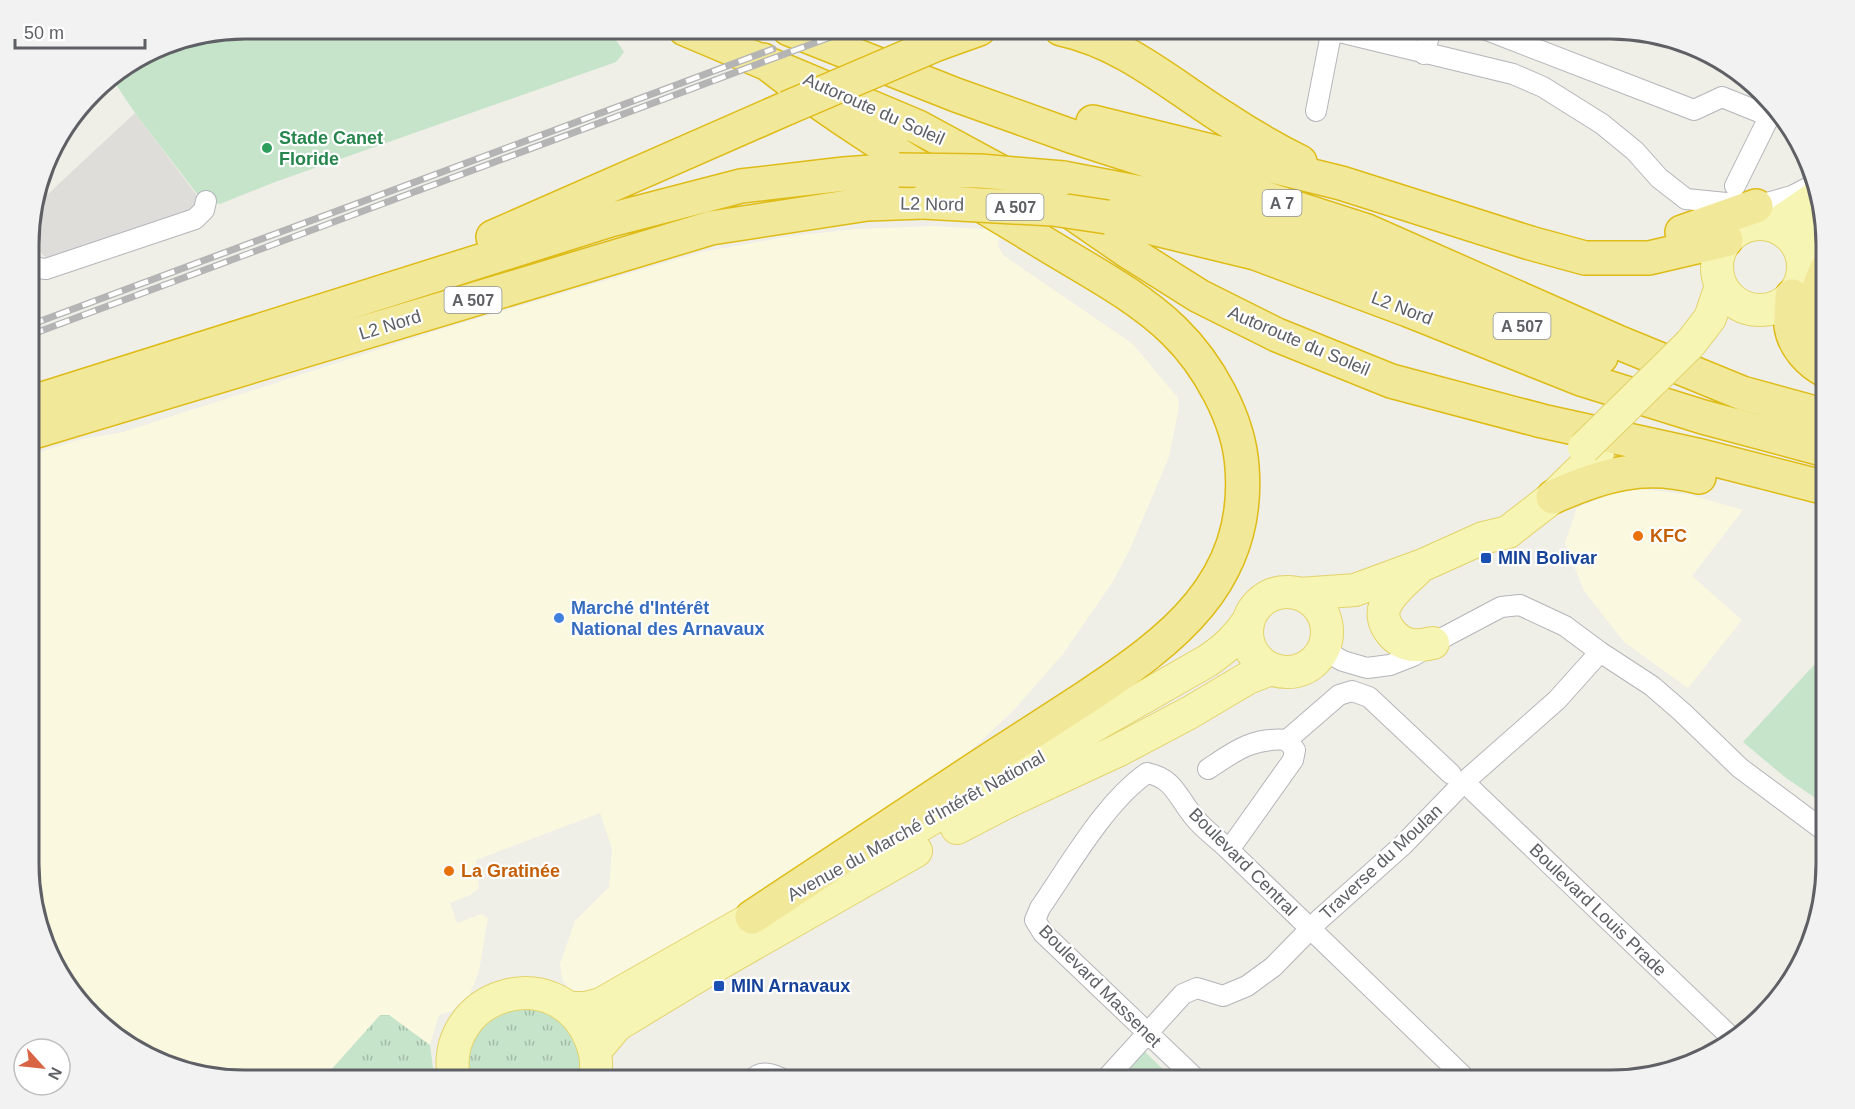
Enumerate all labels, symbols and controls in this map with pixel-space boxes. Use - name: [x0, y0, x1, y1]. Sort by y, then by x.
- scale bar: [15, 12, 146, 50]
- text: 50 m: [24, 23, 64, 43]
- street label: Autoroute du Soleil: [800, 69, 948, 149]
- place label: Stade Canet Floride: [279, 128, 383, 169]
- marker: Stade Canet Floride: [260, 141, 274, 155]
- road number: A 7: [1262, 190, 1302, 216]
- street label: L2 Nord: [900, 193, 964, 215]
- road number: A 507: [986, 194, 1044, 220]
- road number: A 507: [444, 287, 502, 313]
- street label: L2 Nord: [1369, 287, 1435, 329]
- street label: Autoroute du Soleil: [1225, 302, 1373, 380]
- street label: L2 Nord: [356, 306, 424, 344]
- road number: A 507: [1494, 313, 1550, 339]
- place label: KFC: [1650, 526, 1687, 546]
- marker: KFC: [1631, 529, 1645, 543]
- place label: MIN Bolivar: [1498, 548, 1597, 568]
- marker: MIN Bolivar: [1479, 551, 1493, 565]
- place label: Marché d'Intérêt National des Arnavaux: [571, 598, 764, 639]
- marker: Marché d'Intérêt National des Arnavaux: [552, 611, 566, 625]
- street label: Avenue du Marché d'Intérêt National: [784, 747, 1048, 905]
- street label: Traverse du Moulan: [1316, 800, 1446, 924]
- street label: Boulevard Central: [1185, 804, 1301, 920]
- street label: Boulevard Louis Prade: [1526, 840, 1670, 980]
- place label: La Gratinée: [461, 861, 560, 881]
- marker: La Gratinée: [442, 864, 456, 878]
- street label: Boulevard Massenet: [1035, 921, 1165, 1051]
- place label: MIN Arnavaux: [731, 976, 850, 996]
- marker: MIN Arnavaux: [712, 979, 726, 993]
- north arrow: [12, 1037, 72, 1097]
- text: N: [45, 1065, 65, 1083]

